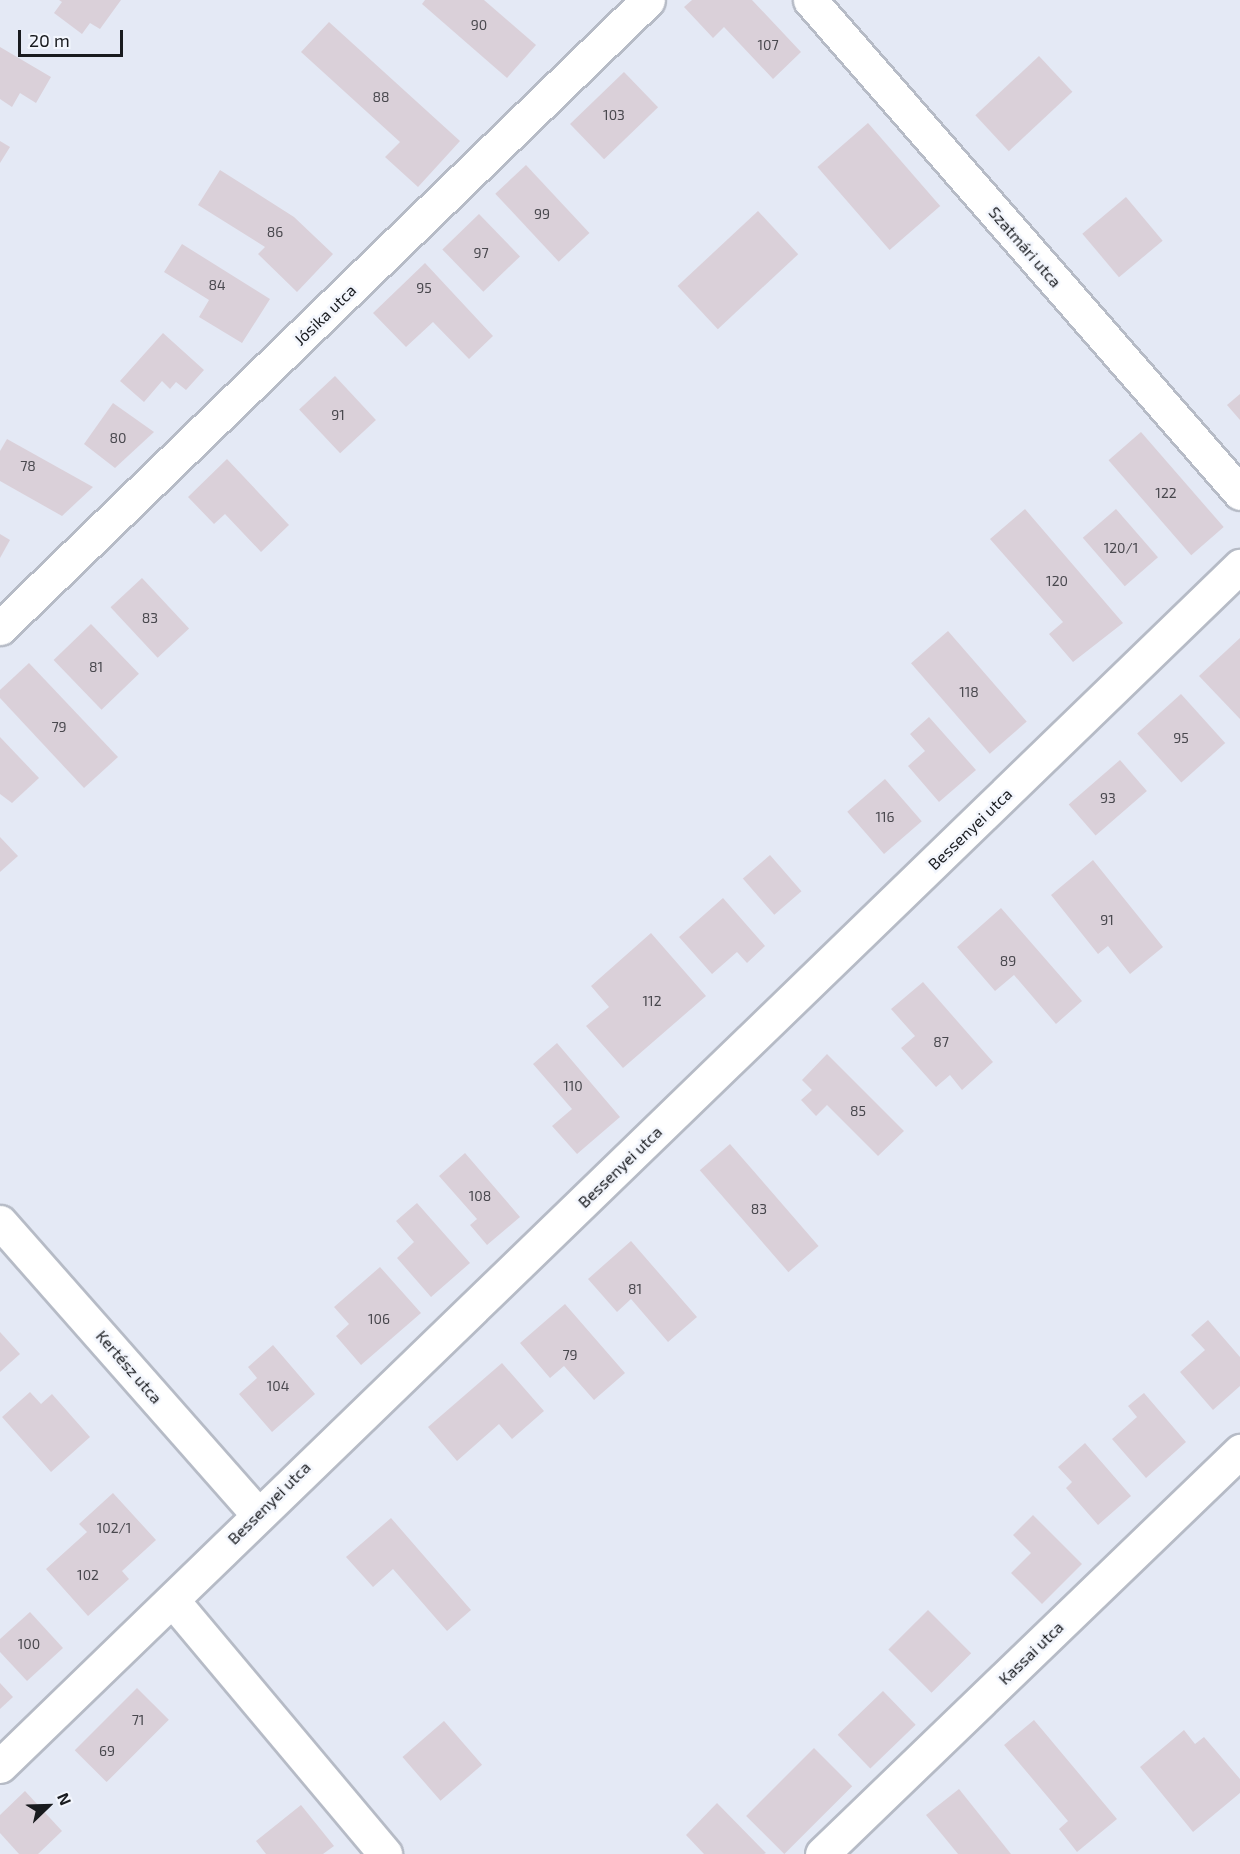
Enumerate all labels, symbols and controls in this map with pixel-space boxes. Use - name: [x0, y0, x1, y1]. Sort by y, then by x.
- house number: 90: [471, 17, 487, 33]
- scale bar: [21, 18, 126, 56]
- text: 20 m: [29, 29, 70, 51]
- house number: 107: [757, 37, 779, 53]
- house number: 88: [373, 89, 389, 105]
- house number: 103: [603, 107, 625, 123]
- street label: Szatmári utca: [985, 203, 1065, 291]
- house number: 99: [534, 206, 550, 222]
- house number: 86: [267, 224, 283, 240]
- house number: 97: [473, 245, 489, 261]
- house number: 84: [208, 277, 226, 293]
- house number: 95: [416, 280, 432, 296]
- street label: Jósika utca: [290, 281, 360, 349]
- house number: 91: [331, 407, 345, 423]
- house number: 80: [110, 430, 126, 446]
- house number: 78: [20, 458, 36, 474]
- house number: 122: [1155, 485, 1177, 501]
- house number: 120/1: [1104, 540, 1138, 556]
- house number: 120: [1046, 573, 1068, 589]
- house number: 83: [142, 610, 158, 626]
- house number: 81: [89, 659, 103, 675]
- house number: 118: [959, 684, 979, 700]
- house number: 79: [51, 719, 67, 735]
- house number: 95: [1173, 730, 1189, 746]
- street label: Bessenyei utca: [924, 784, 1016, 874]
- house number: 93: [1100, 790, 1116, 806]
- house number: 116: [875, 809, 895, 825]
- house number: 91: [1100, 912, 1114, 928]
- house number: 89: [1000, 953, 1016, 969]
- house number: 112: [642, 993, 662, 1009]
- house number: 87: [933, 1034, 949, 1050]
- house number: 110: [563, 1078, 583, 1094]
- house number: 85: [850, 1103, 866, 1119]
- street label: Bessenyei utca: [574, 1122, 666, 1212]
- house number: 108: [469, 1188, 491, 1204]
- house number: 83: [751, 1201, 767, 1217]
- house number: 81: [628, 1281, 642, 1297]
- house number: 106: [368, 1311, 390, 1327]
- street label: Kertész utca: [92, 1327, 166, 1407]
- house number: 79: [562, 1347, 578, 1363]
- house number: 104: [267, 1378, 289, 1394]
- street label: Bessenyei utca: [224, 1458, 314, 1548]
- house number: 102/1: [97, 1520, 131, 1536]
- house number: 102: [77, 1567, 99, 1583]
- street label: Kassai utca: [995, 1617, 1067, 1689]
- house number: 100: [18, 1636, 40, 1652]
- house number: 71: [132, 1712, 144, 1728]
- house number: 69: [99, 1743, 115, 1759]
- north arrow: [18, 1776, 78, 1836]
- text: N: [54, 1790, 76, 1808]

